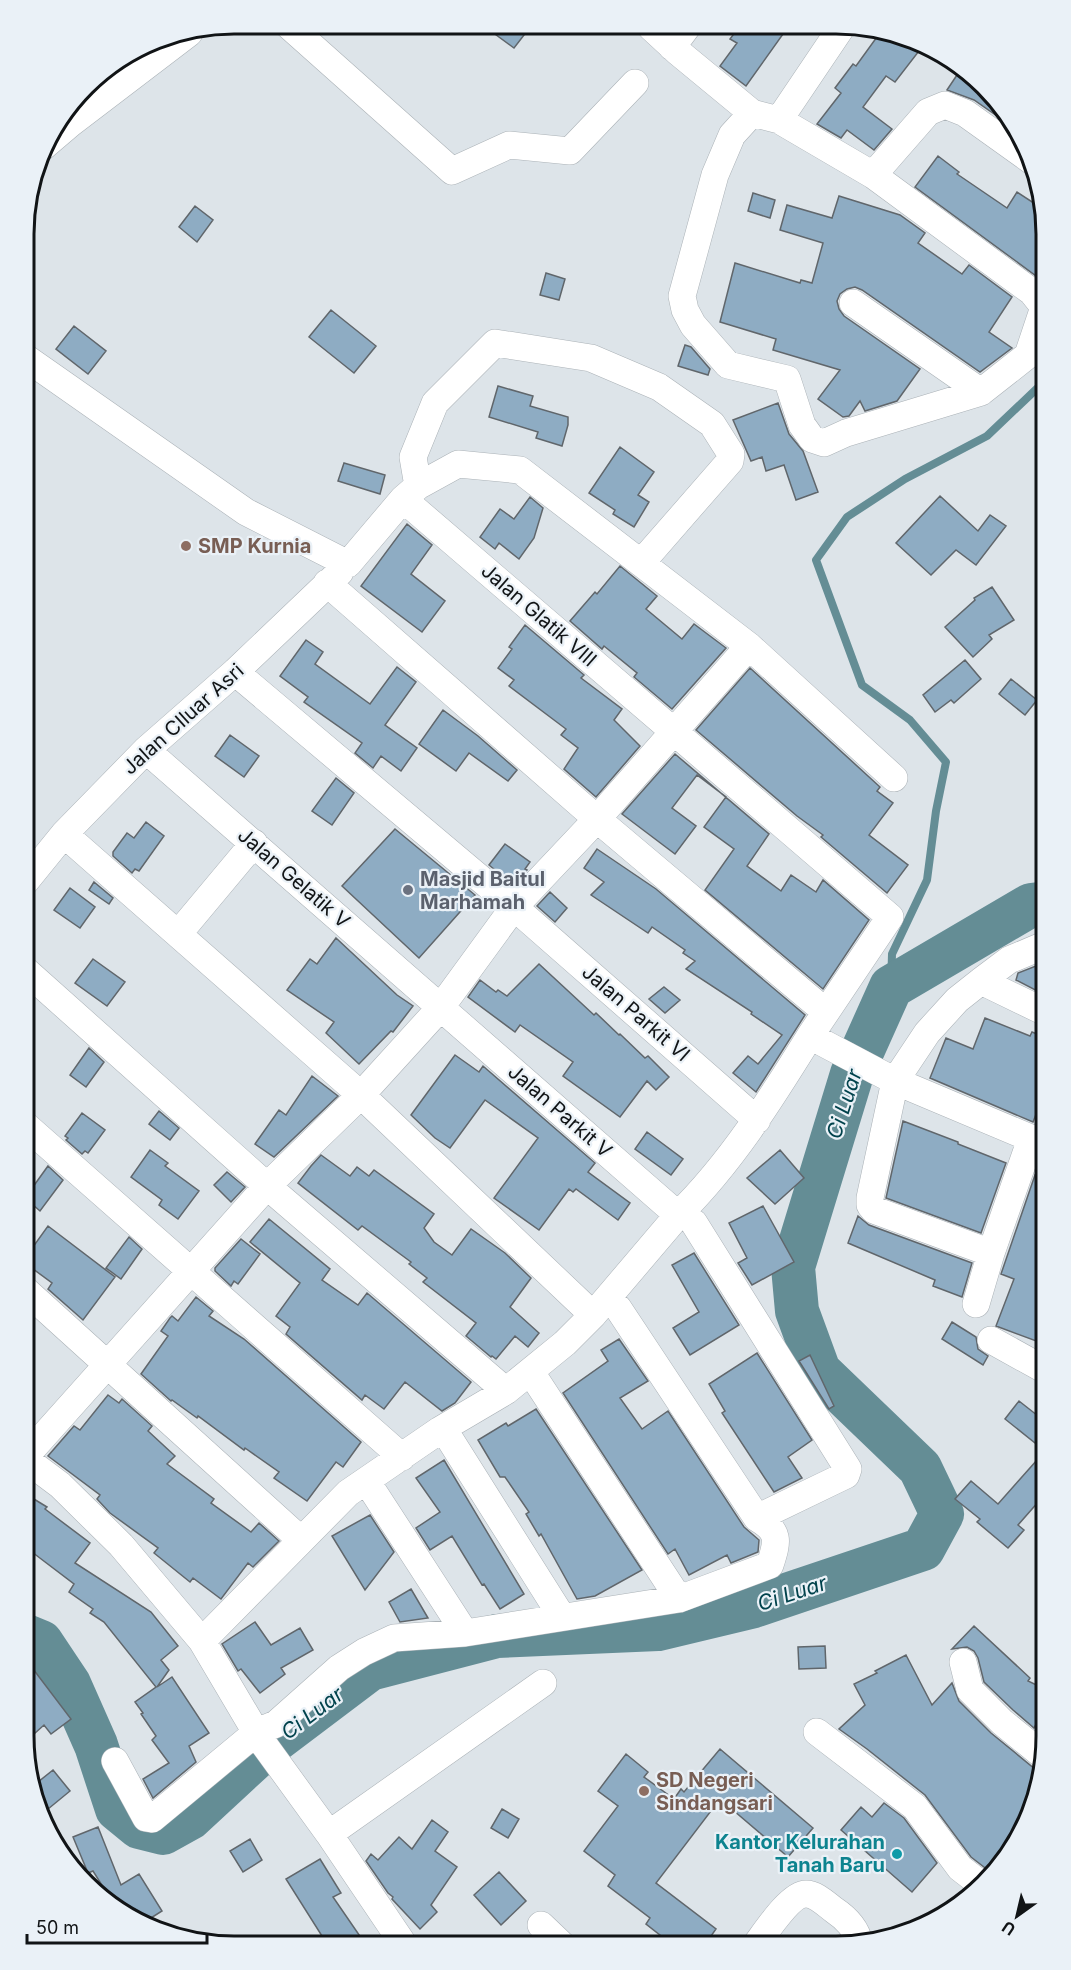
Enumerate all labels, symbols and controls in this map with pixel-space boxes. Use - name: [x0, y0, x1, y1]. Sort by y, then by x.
- place label: SMP Kurnia: [198, 534, 311, 558]
- marker: SMP Kurnia: [179, 539, 193, 553]
- street label: Jalan Glatik VIII: [476, 558, 602, 672]
- street label: Jalan CIluar Asri: [118, 658, 248, 780]
- street label: Jalan Gelatik V: [233, 823, 355, 933]
- place label: Masjid Baitul Marhamah: [420, 867, 545, 914]
- marker: Masjid Baitul Marhamah: [401, 883, 415, 897]
- street label: Jalan Parkit VI: [577, 960, 695, 1066]
- street label: Jalan Parkit V: [503, 1059, 617, 1163]
- water label: Ci Luar: [821, 1065, 867, 1142]
- water label: Ci Luar: [754, 1570, 831, 1616]
- water label: Ci Luar: [276, 1681, 349, 1744]
- place label: SD Negeri Sindangsari: [656, 1768, 773, 1815]
- marker: SD Negeri Sindangsari: [637, 1784, 651, 1798]
- place label: Kantor Kelurahan Tanah Baru: [715, 1830, 885, 1877]
- marker: Kantor Kelurahan Tanah Baru: [890, 1847, 904, 1861]
- north arrow: [987, 1886, 1047, 1946]
- scale bar: [27, 1907, 207, 1945]
- text: 50 m: [36, 1917, 79, 1938]
- text: U: [998, 1917, 1019, 1940]

